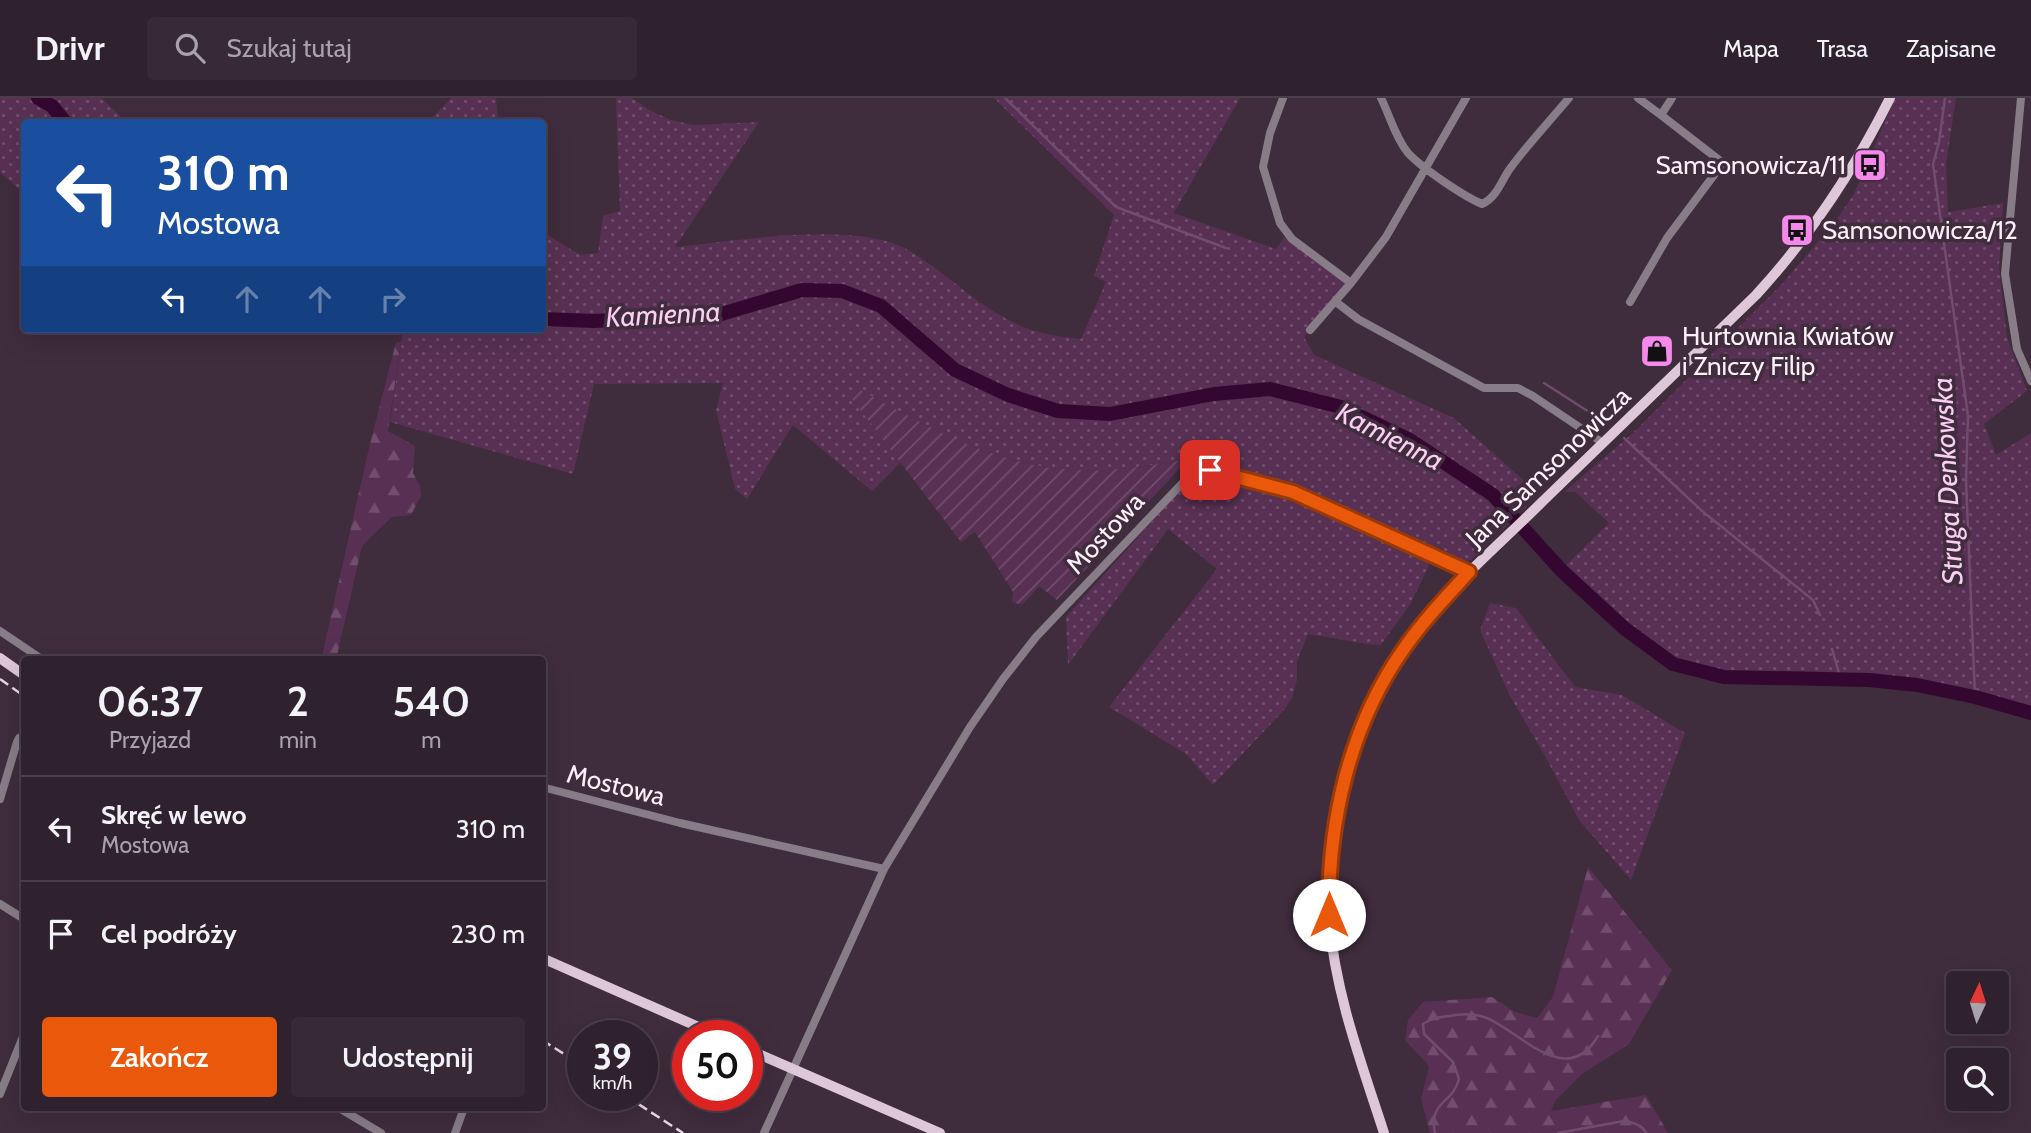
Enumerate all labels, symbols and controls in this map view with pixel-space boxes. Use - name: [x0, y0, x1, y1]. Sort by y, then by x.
- search box: [147, 17, 637, 80]
- text: Drivr: [35, 28, 105, 68]
- icon: search: [171, 29, 209, 67]
- text: Szukaj tutaj: [227, 32, 352, 64]
- text: Mapa: [1723, 34, 1779, 63]
- text: Trasa: [1817, 34, 1868, 63]
- text: Zapisane: [1906, 34, 1996, 63]
- text: 310 m: [157, 143, 290, 202]
- bus stop icon: Samsonowicza/11: [1851, 146, 1889, 184]
- icon: left: [42, 147, 133, 238]
- place label: Samsonowicza/11: [1656, 149, 1846, 181]
- text: Mostowa: [157, 203, 280, 242]
- bus stop icon: Samsonowicza/12: [1778, 211, 1816, 249]
- place label: Samsonowicza/12: [1822, 214, 2018, 246]
- icon: left: [155, 280, 193, 318]
- icon: ahead: [228, 280, 266, 318]
- icon: ahead: [301, 280, 339, 318]
- icon: right: [374, 280, 412, 318]
- water label: Kamienna: [604, 294, 722, 334]
- place label: Hurtownia Kwiatów i Zniczy Filip: [1682, 320, 1894, 382]
- shop icon: Hurtownia Kwiatów i Zniczy Filip: [1638, 332, 1676, 370]
- water label: Struga Denkowska: [1925, 376, 1969, 586]
- street label: Jana Samsonowicza: [1458, 380, 1637, 555]
- water label: Kamienna: [1331, 395, 1449, 477]
- pin: [1180, 440, 1240, 500]
- icon: arrive: [1191, 451, 1229, 489]
- street label: Mostowa: [1059, 485, 1151, 580]
- text: 06:37: [97, 675, 203, 727]
- text: 2: [287, 675, 309, 727]
- text: 540: [393, 675, 470, 727]
- text: Przyjazd: [109, 726, 191, 754]
- text: min: [279, 726, 317, 754]
- text: m: [421, 726, 441, 754]
- street label: Mostowa: [564, 757, 669, 813]
- text: Skręć w lewo: [101, 799, 247, 831]
- icon: left: [42, 810, 80, 848]
- text: 310 m: [456, 813, 525, 845]
- text: Mostowa: [101, 831, 189, 859]
- position arrow: [1292, 878, 1366, 952]
- icon: arrive: [42, 915, 80, 953]
- text: Cel podróży: [101, 918, 237, 950]
- text: 230 m: [451, 918, 525, 950]
- north arrow: [1946, 971, 2009, 1034]
- map controls: [1946, 971, 2009, 1111]
- button: Zakończ: [42, 1017, 277, 1097]
- button: Udostępnij: [291, 1017, 525, 1097]
- speed limit sign: 50: [672, 1020, 763, 1111]
- text: 39: [593, 1035, 632, 1078]
- button: search: [1946, 1048, 2009, 1111]
- text: km/h: [593, 1072, 632, 1094]

